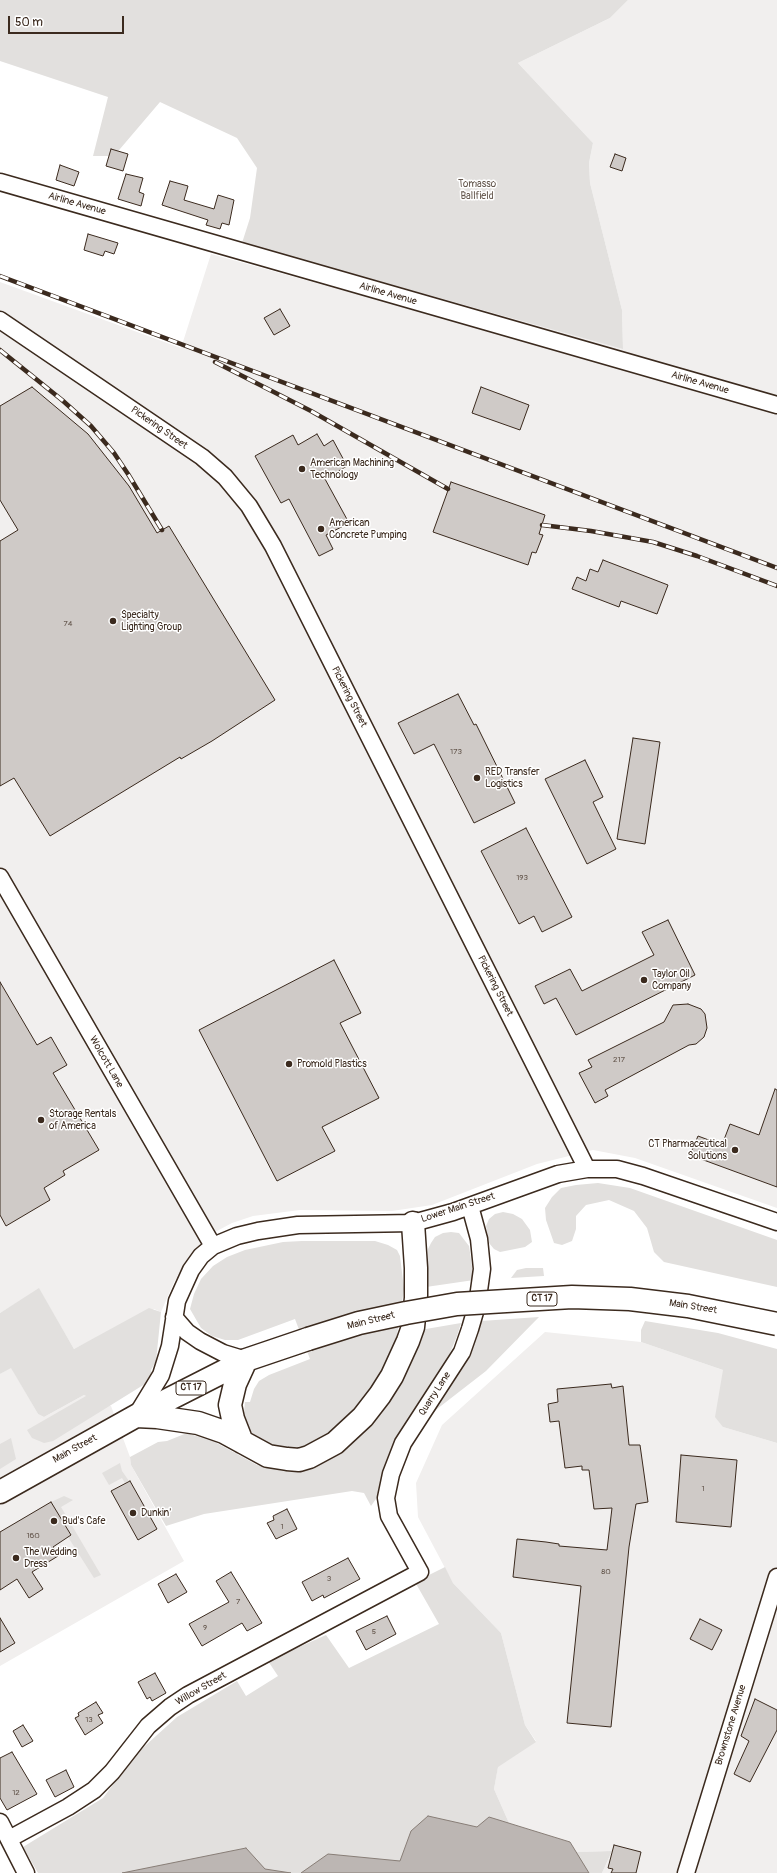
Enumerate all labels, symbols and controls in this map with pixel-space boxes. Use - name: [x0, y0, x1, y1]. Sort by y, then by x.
- scale bar: [10, 8, 126, 34]
- text: 50 m: [15, 15, 43, 30]
- park label: Tomasso Ballfield: [458, 178, 496, 202]
- street label: Airline Avenue: [47, 190, 107, 218]
- street label: Airline Avenue: [358, 280, 418, 308]
- street label: Airline Avenue: [670, 369, 730, 397]
- street label: Pickering Street: [128, 404, 190, 452]
- place label: American Machining Technology: [310, 457, 394, 480]
- marker: American Machining Technology: [297, 464, 307, 474]
- place label: American Concrete Pumping: [329, 517, 407, 540]
- marker: American Concrete Pumping: [316, 524, 326, 534]
- place label: Specialty Lighting Group: [121, 609, 182, 632]
- marker: Specialty Lighting Group: [108, 616, 118, 626]
- house number: 74: [64, 619, 72, 629]
- street label: Pickering Street: [329, 665, 369, 729]
- house number: 173: [450, 747, 462, 757]
- place label: RED Transfer Logistics: [485, 766, 539, 790]
- marker: RED Transfer Logistics: [472, 773, 482, 783]
- house number: 193: [516, 873, 528, 883]
- street label: Pickering Street: [475, 954, 515, 1018]
- place label: Taylor Oil Company: [652, 968, 691, 992]
- marker: Taylor Oil Company: [639, 975, 649, 985]
- street label: Wolcott Lane: [86, 1034, 126, 1090]
- house number: 217: [613, 1055, 625, 1065]
- place label: Promold Plastics: [297, 1058, 367, 1070]
- marker: Promold Plastics: [284, 1059, 294, 1069]
- place label: Storage Rentals of America: [49, 1108, 116, 1132]
- marker: Storage Rentals of America: [36, 1115, 46, 1125]
- place label: CT Pharmaceutical Solutions: [648, 1138, 727, 1162]
- marker: CT Pharmaceutical Solutions: [730, 1145, 740, 1155]
- street label: Lower Main Street: [420, 1190, 496, 1226]
- road number: CT 17: [527, 1292, 557, 1306]
- street label: Main Street: [668, 1297, 718, 1317]
- street label: Main Street: [346, 1309, 396, 1333]
- street label: Quarry Lane: [416, 1370, 454, 1418]
- road number: CT 17: [176, 1381, 206, 1395]
- street label: Main Street: [51, 1432, 99, 1466]
- house number: 1: [701, 1484, 705, 1494]
- place label: Dunkin': [141, 1507, 171, 1519]
- marker: Dunkin': [128, 1508, 138, 1518]
- place label: Bud's Cafe: [62, 1515, 105, 1527]
- marker: Bud's Cafe: [49, 1516, 59, 1526]
- house number: 1: [280, 1522, 284, 1532]
- house number: 160: [26, 1531, 40, 1541]
- place label: The Wedding Dress: [24, 1546, 77, 1570]
- marker: The Wedding Dress: [11, 1553, 21, 1563]
- house number: 80: [601, 1567, 611, 1577]
- house number: 3: [327, 1574, 331, 1584]
- house number: 7: [236, 1597, 240, 1607]
- house number: 9: [203, 1623, 207, 1633]
- house number: 5: [372, 1627, 376, 1637]
- street label: Willow Street: [174, 1670, 228, 1708]
- street label: Brownstone Avenue: [713, 1683, 749, 1767]
- house number: 13: [85, 1715, 93, 1725]
- house number: 12: [12, 1788, 20, 1798]

